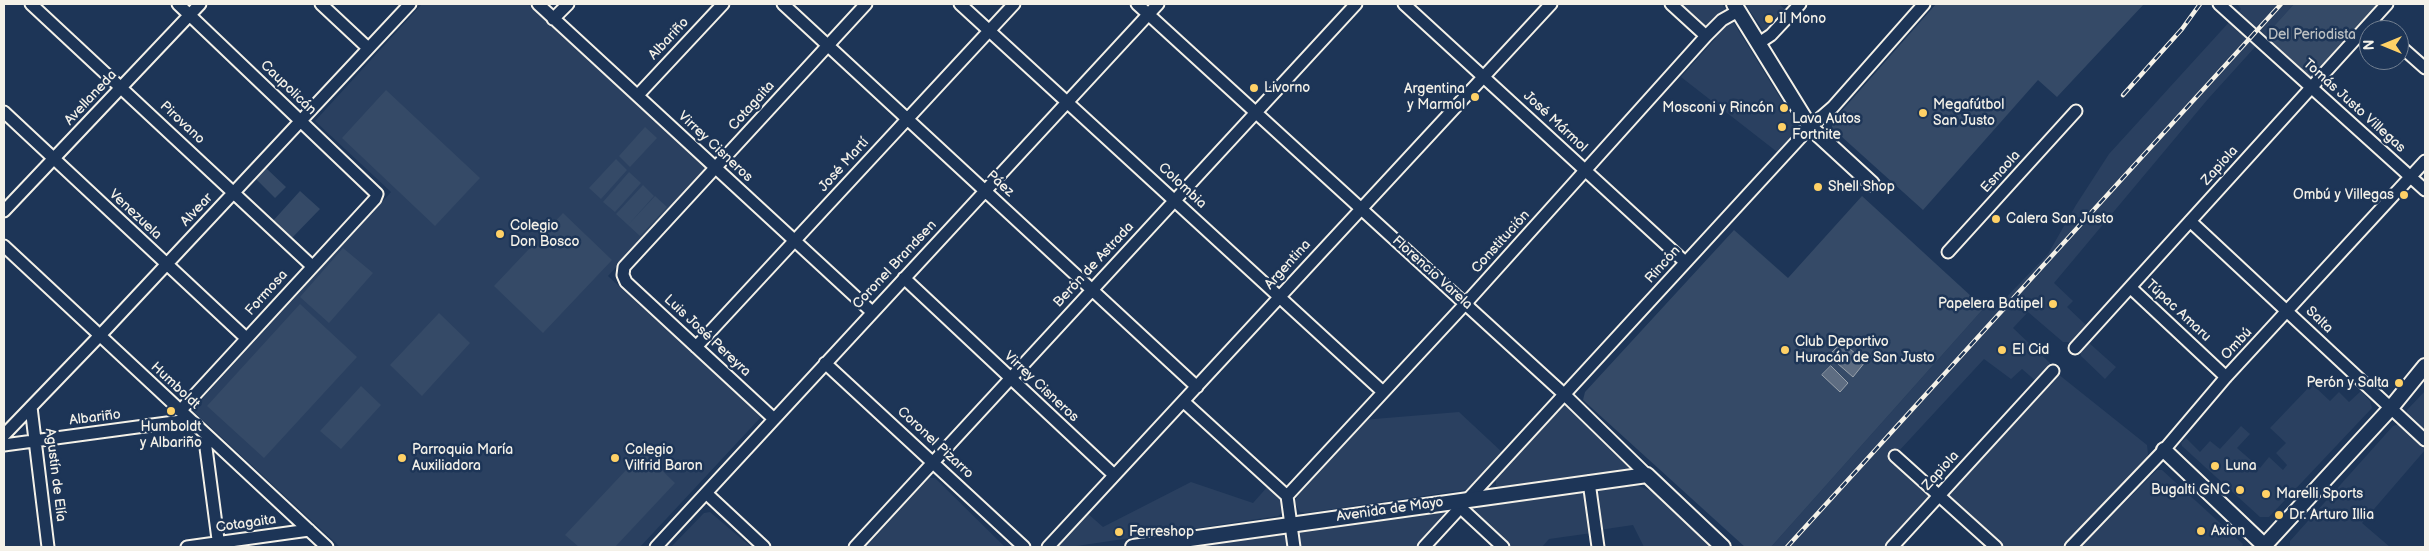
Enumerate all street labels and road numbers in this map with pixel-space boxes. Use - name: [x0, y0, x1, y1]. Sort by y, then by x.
- street label: Albariño: [645, 14, 693, 64]
- street label: Tomás Justo Villegas: [2299, 56, 2409, 156]
- street label: Caupolicán: [256, 57, 320, 119]
- street label: Avellaneda: [61, 67, 121, 129]
- street label: Cotagaita: [725, 78, 779, 134]
- street label: José Mármol: [1519, 88, 1591, 156]
- street label: Pirovano: [156, 98, 208, 148]
- street label: Virrey Cisneros: [674, 108, 756, 186]
- street label: José Martí: [815, 135, 873, 195]
- street label: Zapiola: [2198, 143, 2242, 189]
- street label: Esnaola: [1978, 147, 2024, 197]
- street label: Colombia: [1154, 160, 1210, 212]
- street label: Páez: [983, 167, 1017, 201]
- street label: Venezuela: [105, 186, 165, 244]
- street label: Alvear: [177, 190, 217, 230]
- street label: Constitución: [1468, 207, 1534, 277]
- street label: Coronel Brandsen: [850, 217, 940, 313]
- street label: Berón de Astrada: [1050, 219, 1138, 311]
- street label: Florencio Varela: [1388, 233, 1476, 313]
- street label: Argentina: [1261, 237, 1315, 293]
- street label: Rincón: [1642, 243, 1684, 287]
- street label: Formosa: [242, 267, 292, 319]
- street label: Túpac Amaru: [2142, 276, 2214, 346]
- street label: Luis José Pereyra: [660, 292, 754, 380]
- street label: Salta: [2302, 303, 2336, 337]
- street label: Ombú: [2218, 324, 2256, 364]
- street label: Virrey Cisneros: [1000, 348, 1082, 426]
- street label: Humboldt: [147, 359, 203, 413]
- street label: Coronel Pizarro: [893, 403, 977, 483]
- street label: Albariño: [68, 407, 122, 429]
- street label: Agustín de Elía: [41, 427, 69, 523]
- street label: Zapiola: [1919, 448, 1963, 494]
- street label: Avenida de Mayo: [1335, 494, 1445, 526]
- street label: Cotagaita: [215, 511, 277, 537]

